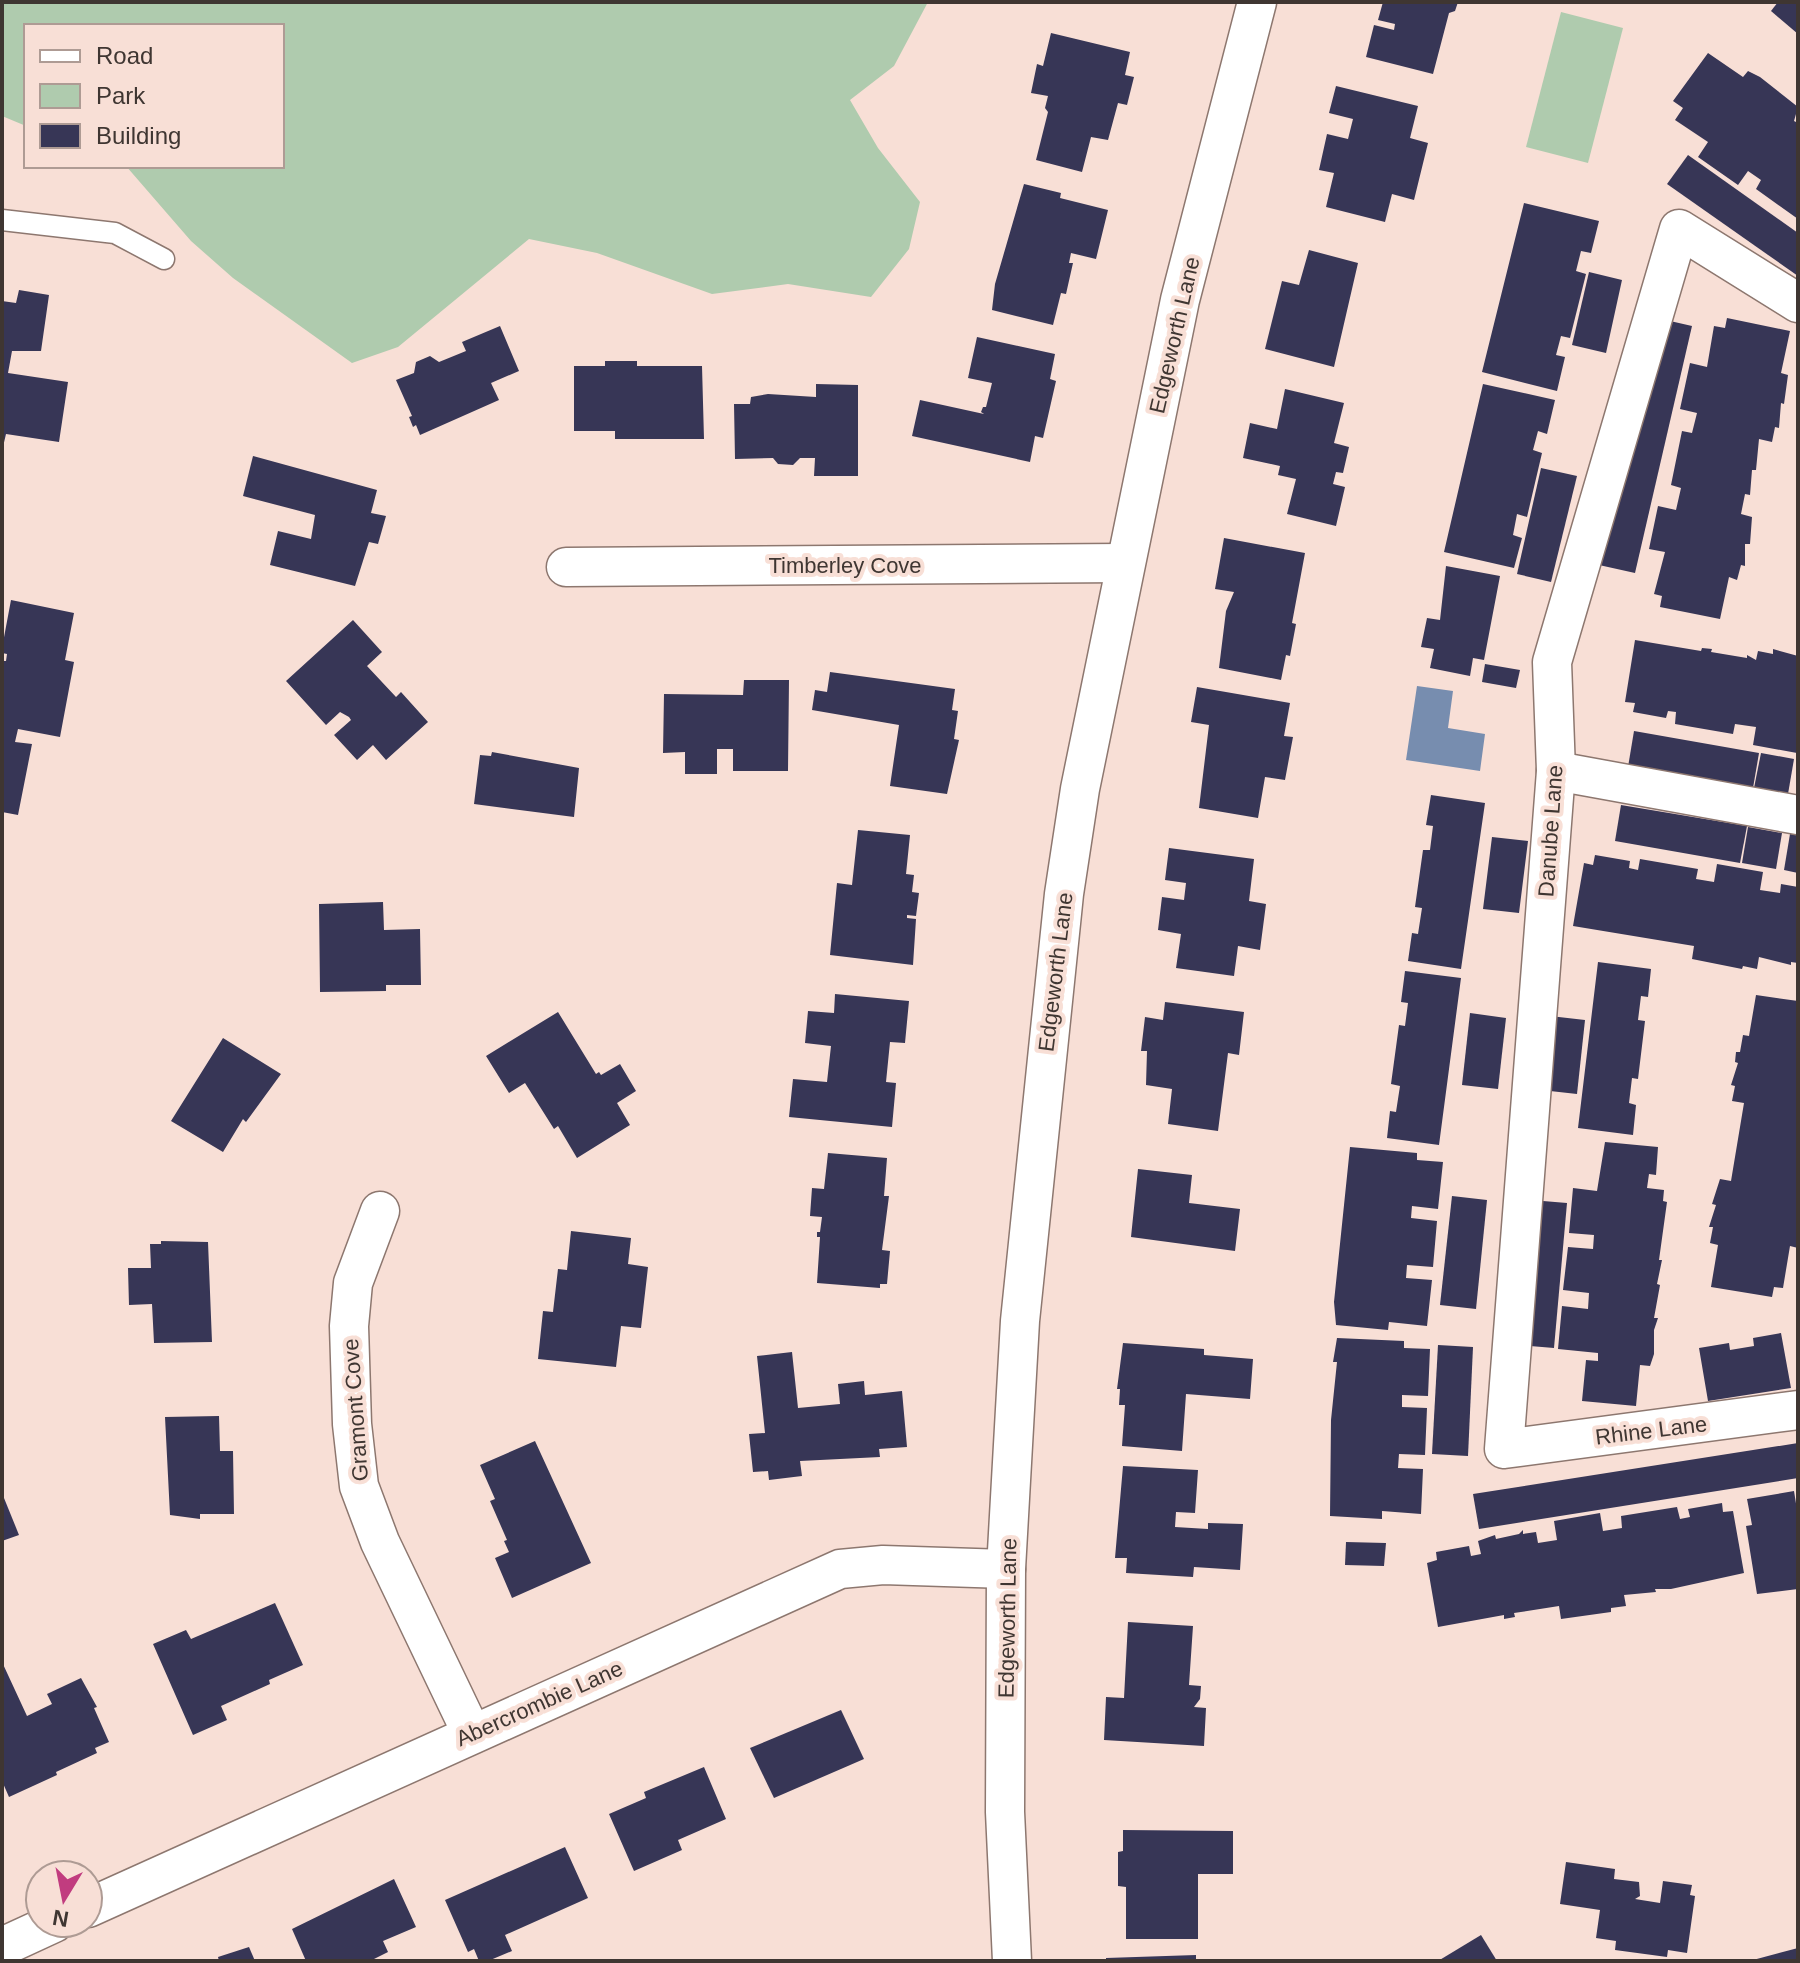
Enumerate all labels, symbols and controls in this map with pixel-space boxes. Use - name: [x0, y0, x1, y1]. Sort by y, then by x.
- legend: [24, 24, 284, 168]
- text: Road: [96, 42, 153, 69]
- text: Park: [96, 82, 146, 109]
- text: Building: [96, 122, 181, 149]
- street label: Edgeworth Lane: [1144, 254, 1205, 416]
- street label: Timberley Cove: [768, 553, 922, 578]
- street label: Danube Lane: [1533, 764, 1568, 898]
- street label: Edgeworth Lane: [1033, 891, 1078, 1053]
- street label: Gramont Cove: [338, 1338, 373, 1482]
- street label: Rhine Lane: [1594, 1411, 1708, 1450]
- street label: Edgeworth Lane: [994, 1538, 1021, 1698]
- street label: Abercrombie Lane: [452, 1655, 626, 1751]
- north arrow: [24, 1859, 104, 1939]
- text: N: [51, 1905, 71, 1932]

